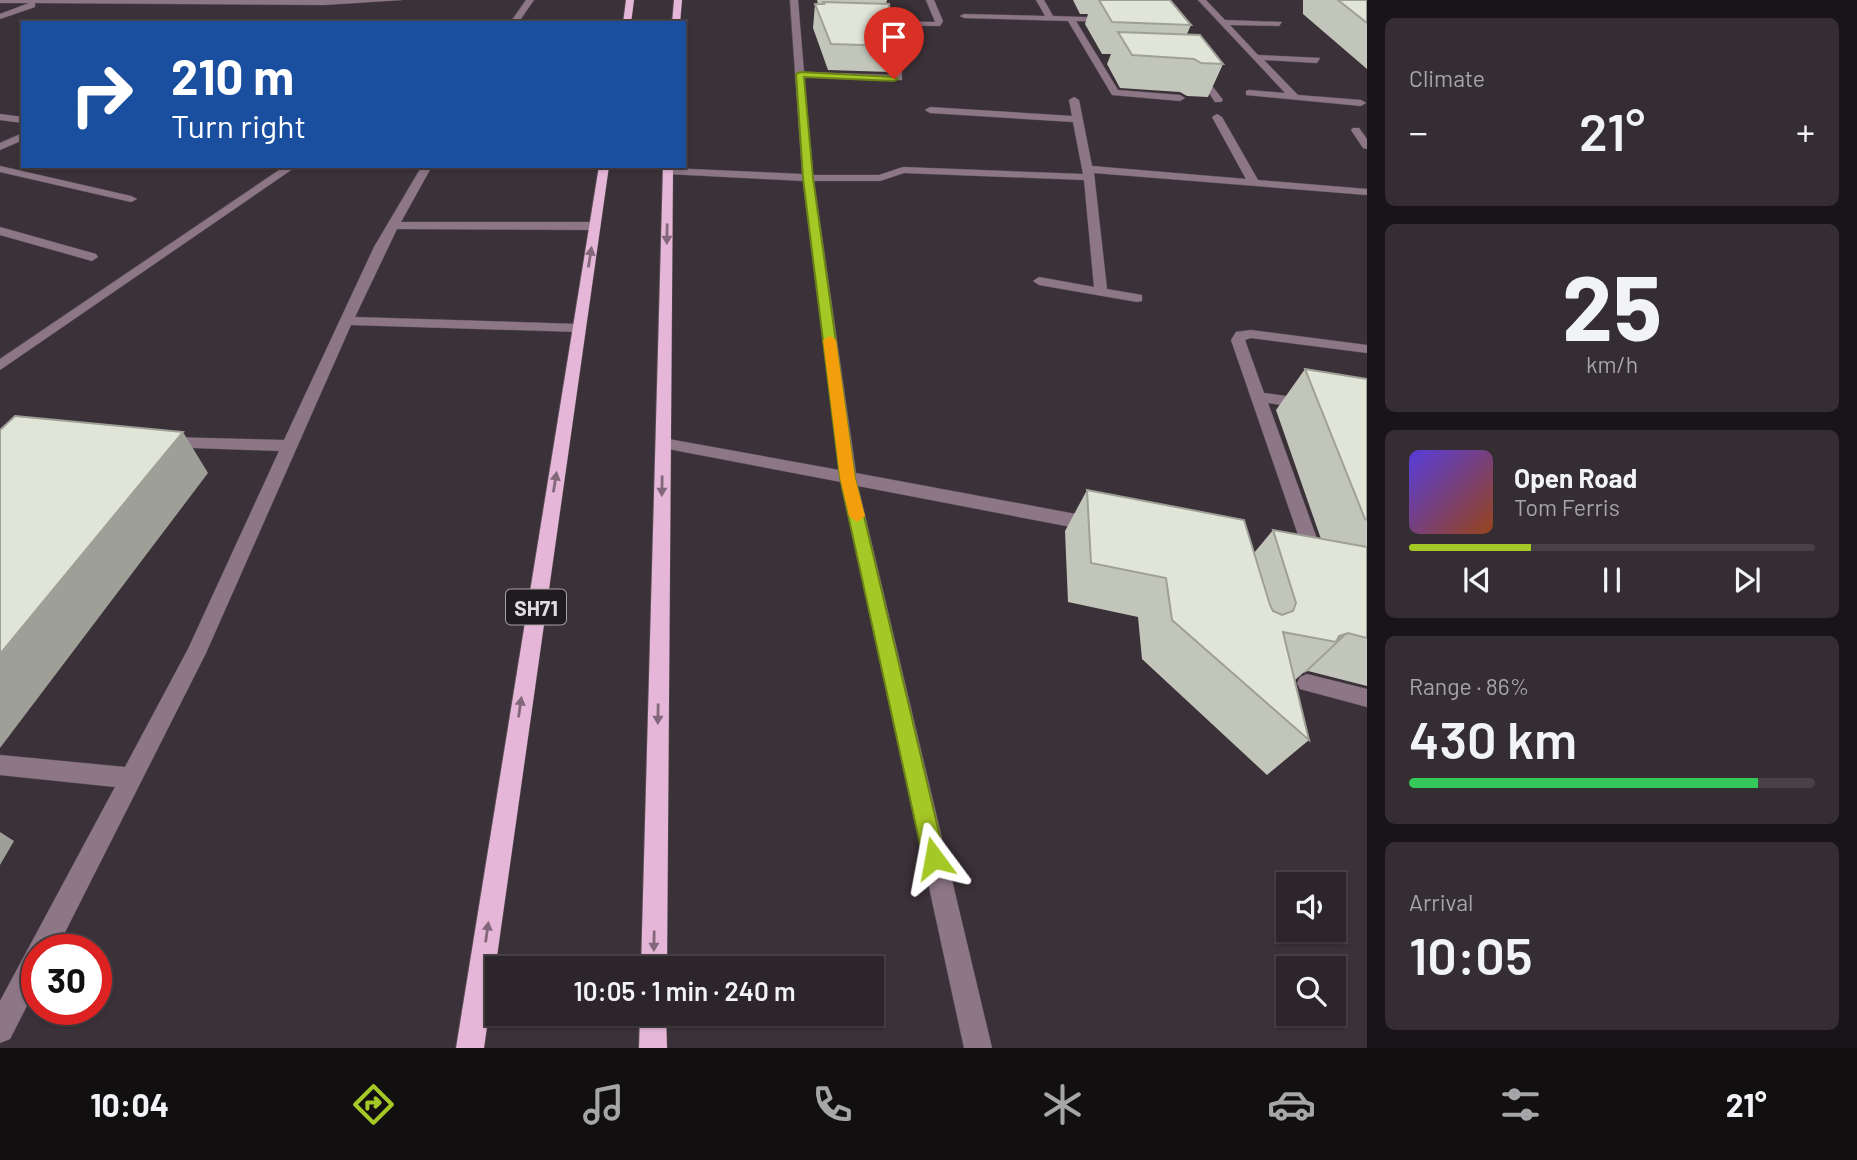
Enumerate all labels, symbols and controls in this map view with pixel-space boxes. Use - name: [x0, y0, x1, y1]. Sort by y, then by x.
- pin: [864, 7, 924, 79]
- icon: arrive: [875, 18, 913, 56]
- text: 210 m: [171, 46, 294, 105]
- icon: right: [56, 49, 147, 140]
- text: Climate: [1409, 64, 1485, 92]
- text: 21°: [1579, 99, 1645, 161]
- text: Turn right: [171, 106, 306, 144]
- text: −: [1409, 108, 1428, 154]
- text: +: [1796, 108, 1815, 154]
- one-way arrow: [661, 224, 673, 246]
- one-way arrow: [585, 246, 596, 268]
- text: 25: [1562, 250, 1662, 359]
- text: km/h: [1586, 350, 1638, 378]
- text: Open Road: [1514, 462, 1637, 493]
- one-way arrow: [550, 471, 561, 493]
- one-way arrow: [657, 476, 668, 498]
- text: Tom Ferris: [1514, 493, 1620, 521]
- icon: previous: [1458, 561, 1496, 599]
- icon: pause: [1593, 561, 1631, 599]
- icon: next: [1728, 561, 1766, 599]
- road number: SH71: [506, 590, 566, 624]
- text: Range · 86%: [1409, 672, 1529, 700]
- one-way arrow: [515, 696, 526, 718]
- one-way arrow: [653, 703, 664, 725]
- text: 430 km: [1409, 707, 1577, 769]
- position arrow: [897, 821, 971, 895]
- map controls: [1276, 872, 1346, 1026]
- button: sound: [1276, 872, 1346, 942]
- text: Arrival: [1409, 888, 1473, 916]
- one-way arrow: [482, 921, 493, 943]
- text: 10:05: [1409, 923, 1532, 985]
- one-way arrow: [649, 931, 660, 953]
- speed limit sign: 30: [21, 934, 112, 1025]
- button: search: [1276, 956, 1346, 1026]
- text: 10:05 · 1 min · 240 m: [573, 975, 796, 1006]
- icon: directions: [349, 1080, 398, 1129]
- icon: music: [579, 1080, 628, 1129]
- icon: phone: [808, 1080, 857, 1129]
- icon: climate: [1038, 1080, 1087, 1129]
- icon: car: [1267, 1080, 1316, 1129]
- icon: filters: [1496, 1080, 1545, 1129]
- text: 10:04: [90, 1085, 169, 1123]
- text: 21°: [1726, 1085, 1767, 1123]

